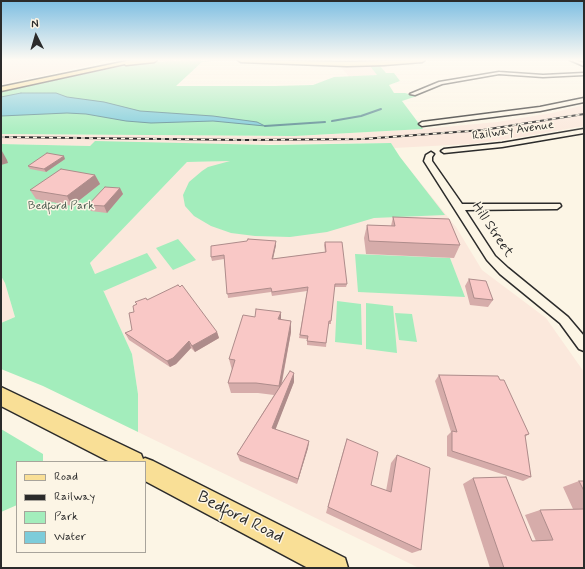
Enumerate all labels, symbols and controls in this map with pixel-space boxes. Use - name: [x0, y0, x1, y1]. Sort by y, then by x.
- north arrow: [16, 16, 56, 56]
- text: N: [31, 17, 39, 31]
- street label: Railway Avenue: [471, 118, 555, 144]
- park label: Bedford Park: [28, 199, 94, 213]
- street label: Hill Street: [468, 199, 516, 261]
- legend: [16, 461, 146, 553]
- text: Road: [54, 469, 78, 485]
- street label: Bedford Road: [193, 488, 287, 548]
- text: Railway: [54, 489, 95, 505]
- text: Park: [54, 509, 78, 525]
- text: Water: [54, 529, 86, 545]

